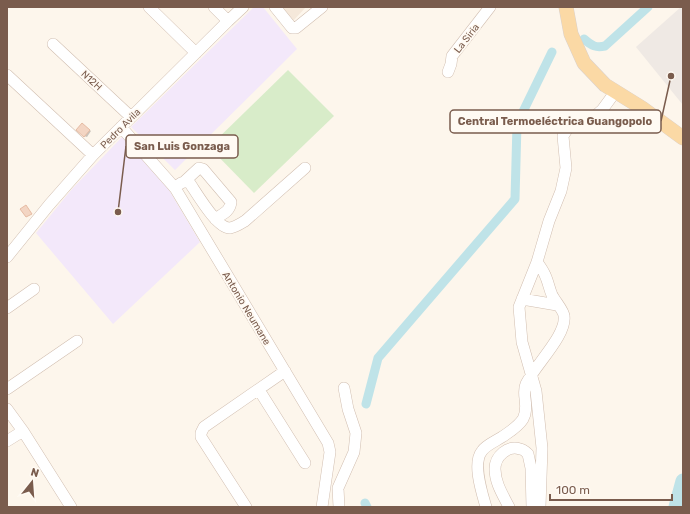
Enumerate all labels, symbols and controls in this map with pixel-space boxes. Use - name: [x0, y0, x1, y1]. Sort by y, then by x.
- street label: La Siria: [452, 22, 482, 56]
- street label: N12H: [78, 68, 104, 93]
- street label: Pedro Avila: [98, 106, 143, 151]
- callout: Central Termoeléctrica Guangopolo: [450, 110, 661, 133]
- text: Central Termoeléctrica Guangopolo: [458, 115, 652, 128]
- callout: San Luis Gonzaga: [126, 135, 238, 158]
- text: San Luis Gonzaga: [134, 140, 230, 153]
- street label: Antonio Neumane: [219, 270, 273, 348]
- north arrow: [12, 462, 52, 502]
- text: N: [29, 466, 41, 480]
- scale bar: [550, 476, 672, 502]
- text: 100 m: [556, 483, 590, 497]

